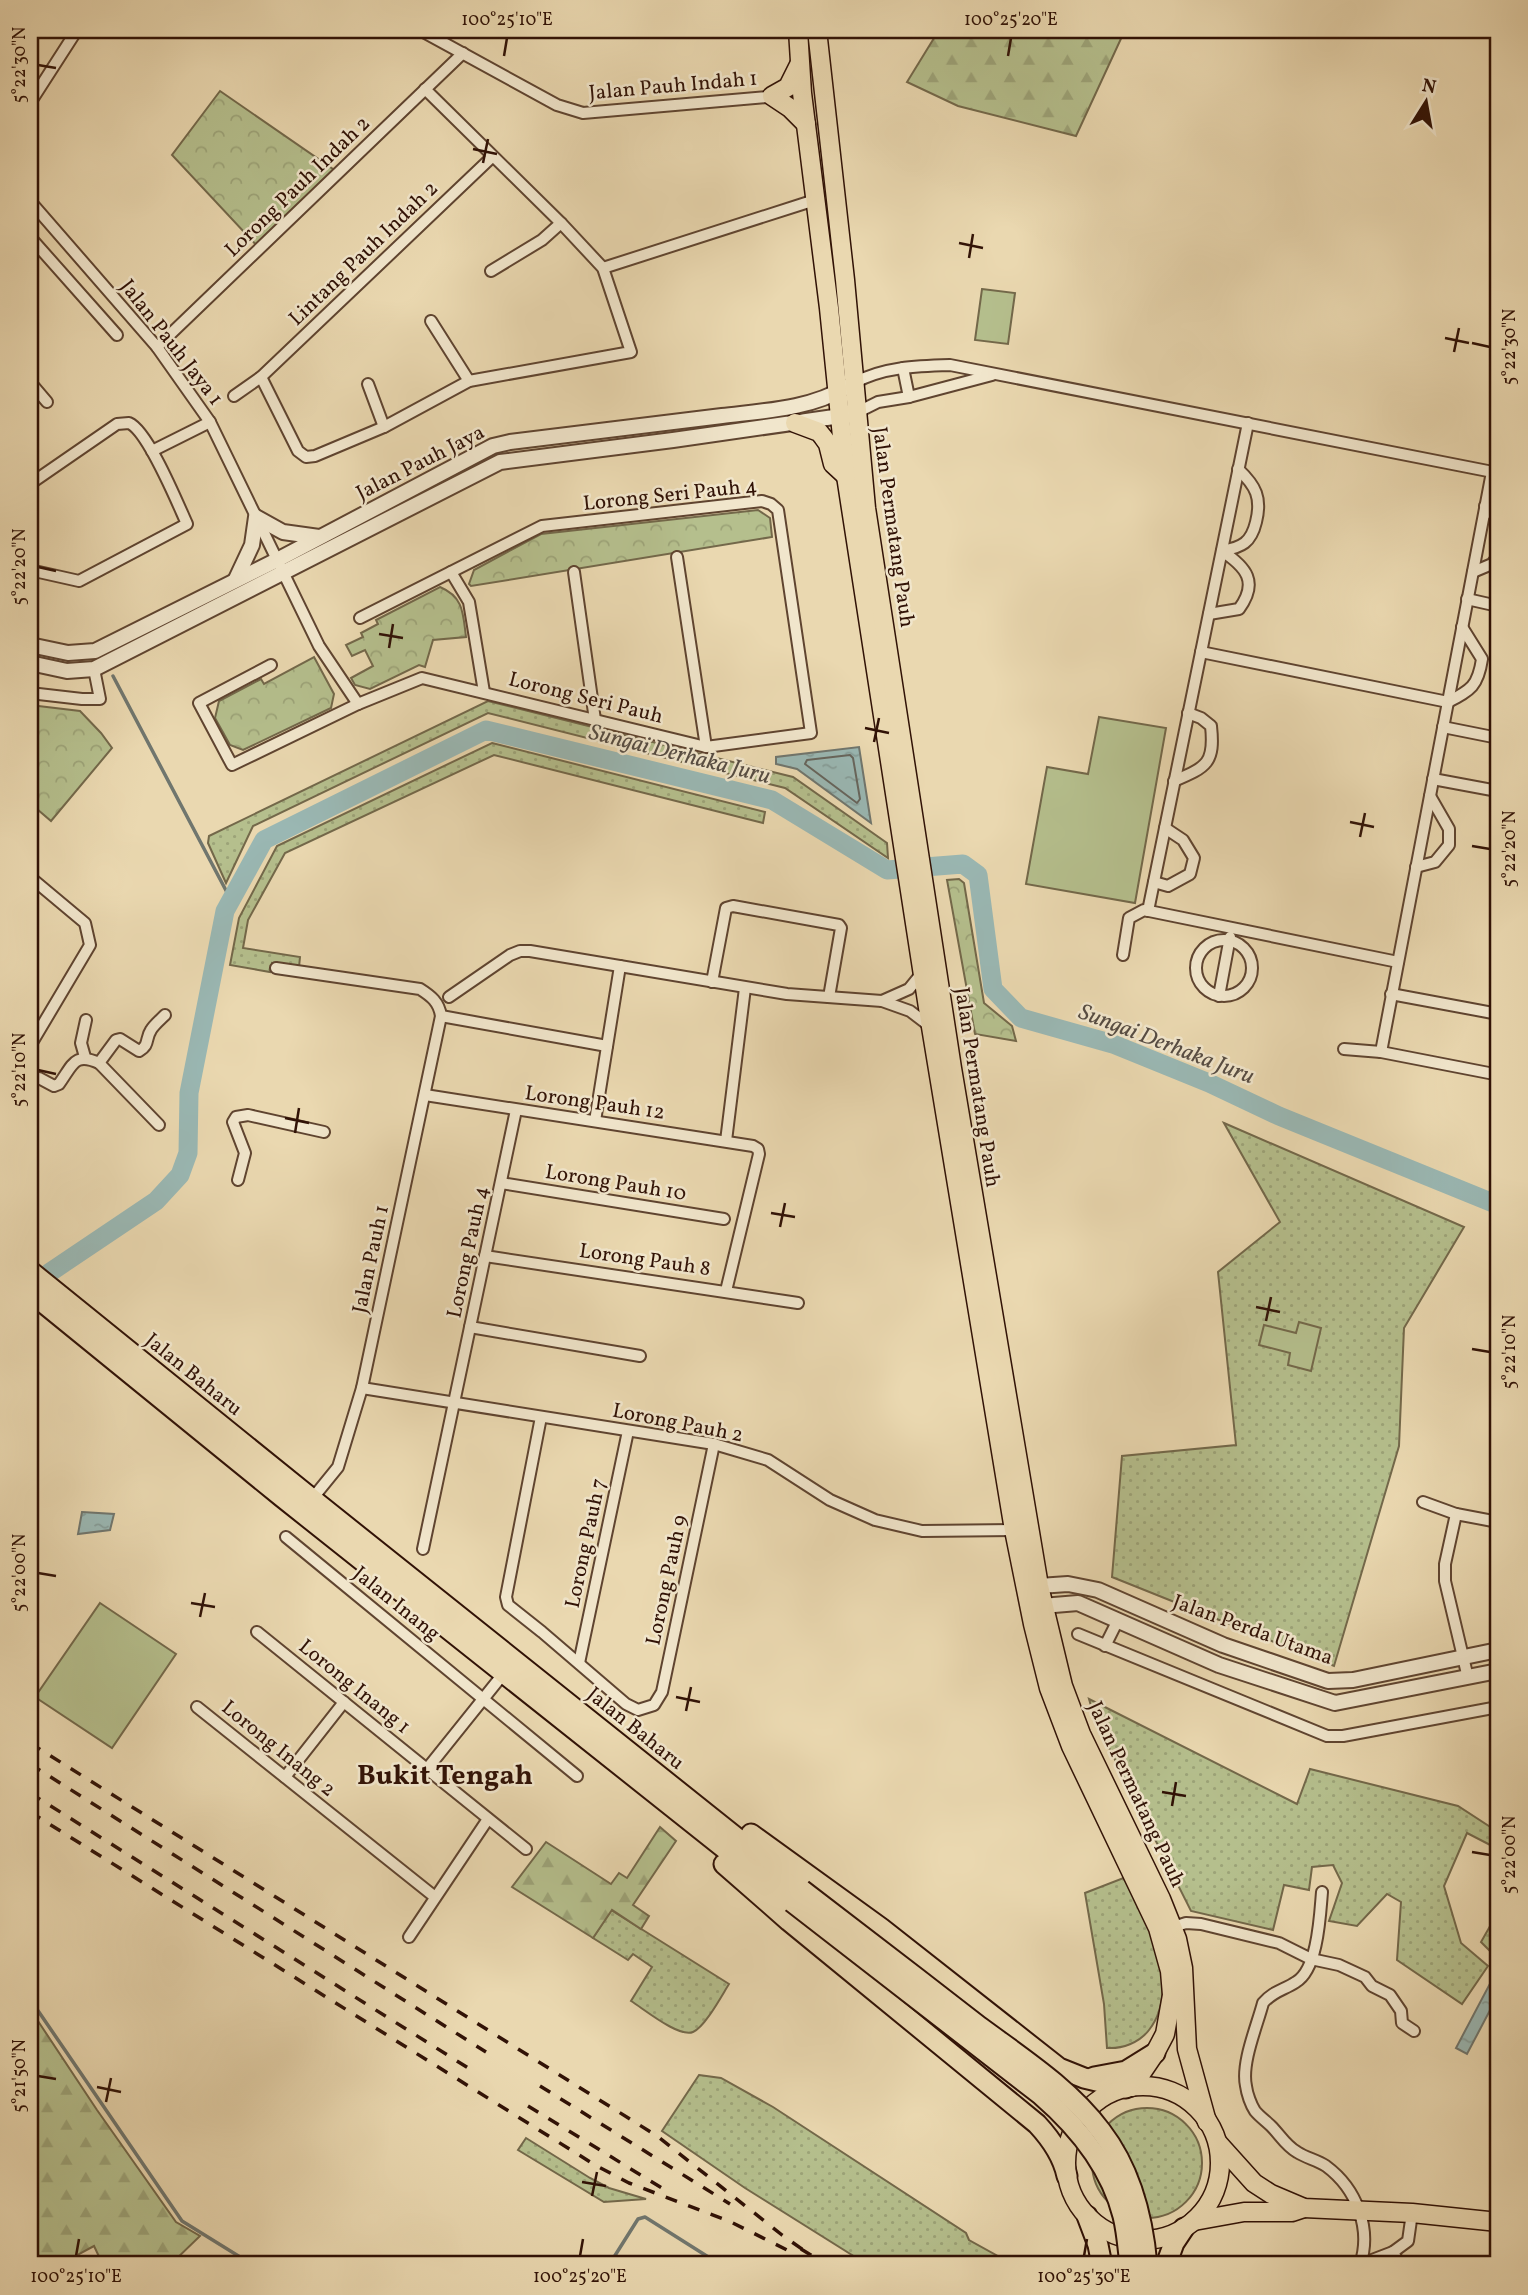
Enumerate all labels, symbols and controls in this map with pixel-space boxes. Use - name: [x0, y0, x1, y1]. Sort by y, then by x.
- text: 100°25'10"E: [461, 8, 553, 33]
- text: 100°25'20"E: [964, 8, 1058, 33]
- text: 5°22'30"N: [8, 27, 33, 103]
- street label: Jalan Pauh Indah 1: [588, 65, 759, 108]
- north arrow: [1392, 66, 1462, 136]
- text: N: [1420, 73, 1438, 101]
- street label: Lorong Pauh Indah 2: [219, 110, 377, 264]
- street label: Lintang Pauh Indah 2: [283, 175, 445, 333]
- street label: Jalan Pauh Jaya 1: [112, 274, 229, 412]
- text: 5°22'30"N: [1498, 309, 1523, 385]
- street label: Jalan Pauh Jaya: [351, 418, 490, 508]
- street label: Jalan Permatang Pauh: [864, 425, 921, 629]
- street label: Lorong Seri Pauh 4: [582, 472, 759, 519]
- text: 5°22'20"N: [8, 528, 33, 606]
- street label: Lorong Seri Pauh: [505, 665, 666, 732]
- water label: Sungai Derhaka Juru: [585, 717, 774, 793]
- text: 5°22'20"N: [1498, 810, 1523, 888]
- street label: Jalan Permatang Pauh: [946, 985, 1007, 1189]
- water label: Sungai Derhaka Juru: [1074, 997, 1259, 1093]
- text: 5°22'10"N: [8, 1033, 33, 1107]
- street label: Lorong Pauh 12: [523, 1079, 667, 1128]
- street label: Lorong Pauh 10: [543, 1158, 688, 1209]
- street label: Lorong Pauh 4: [440, 1184, 497, 1321]
- street label: Jalan Pauh 1: [346, 1202, 397, 1316]
- street label: Lorong Pauh 8: [577, 1237, 712, 1284]
- text: 5°22'10"N: [1498, 1315, 1523, 1389]
- street label: Jalan Baharu: [138, 1327, 248, 1424]
- street label: Lorong Pauh 2: [610, 1397, 746, 1450]
- street label: Lorong Pauh 7: [559, 1476, 614, 1611]
- street label: Lorong Pauh 9: [640, 1512, 695, 1648]
- text: 5°22'00"N: [8, 1534, 33, 1612]
- street label: Jalan Inang: [346, 1560, 446, 1648]
- street label: Jalan Perda Utama: [1168, 1588, 1337, 1673]
- street label: Lorong Inang 1: [292, 1633, 416, 1741]
- street label: Jalan Baharu: [580, 1681, 690, 1778]
- street label: Lorong Inang 2: [215, 1694, 341, 1804]
- street label: Jalan Permatang Pauh: [1080, 1697, 1192, 1892]
- district label: Bukit Tengah: [357, 1757, 533, 1796]
- text: 5°22'00"N: [1498, 1816, 1523, 1894]
- text: 5°21'50"N: [8, 2039, 33, 2113]
- text: 100°25'10"E: [30, 2265, 122, 2290]
- text: 100°25'20"E: [533, 2265, 627, 2290]
- text: 100°25'30"E: [1037, 2265, 1131, 2290]

